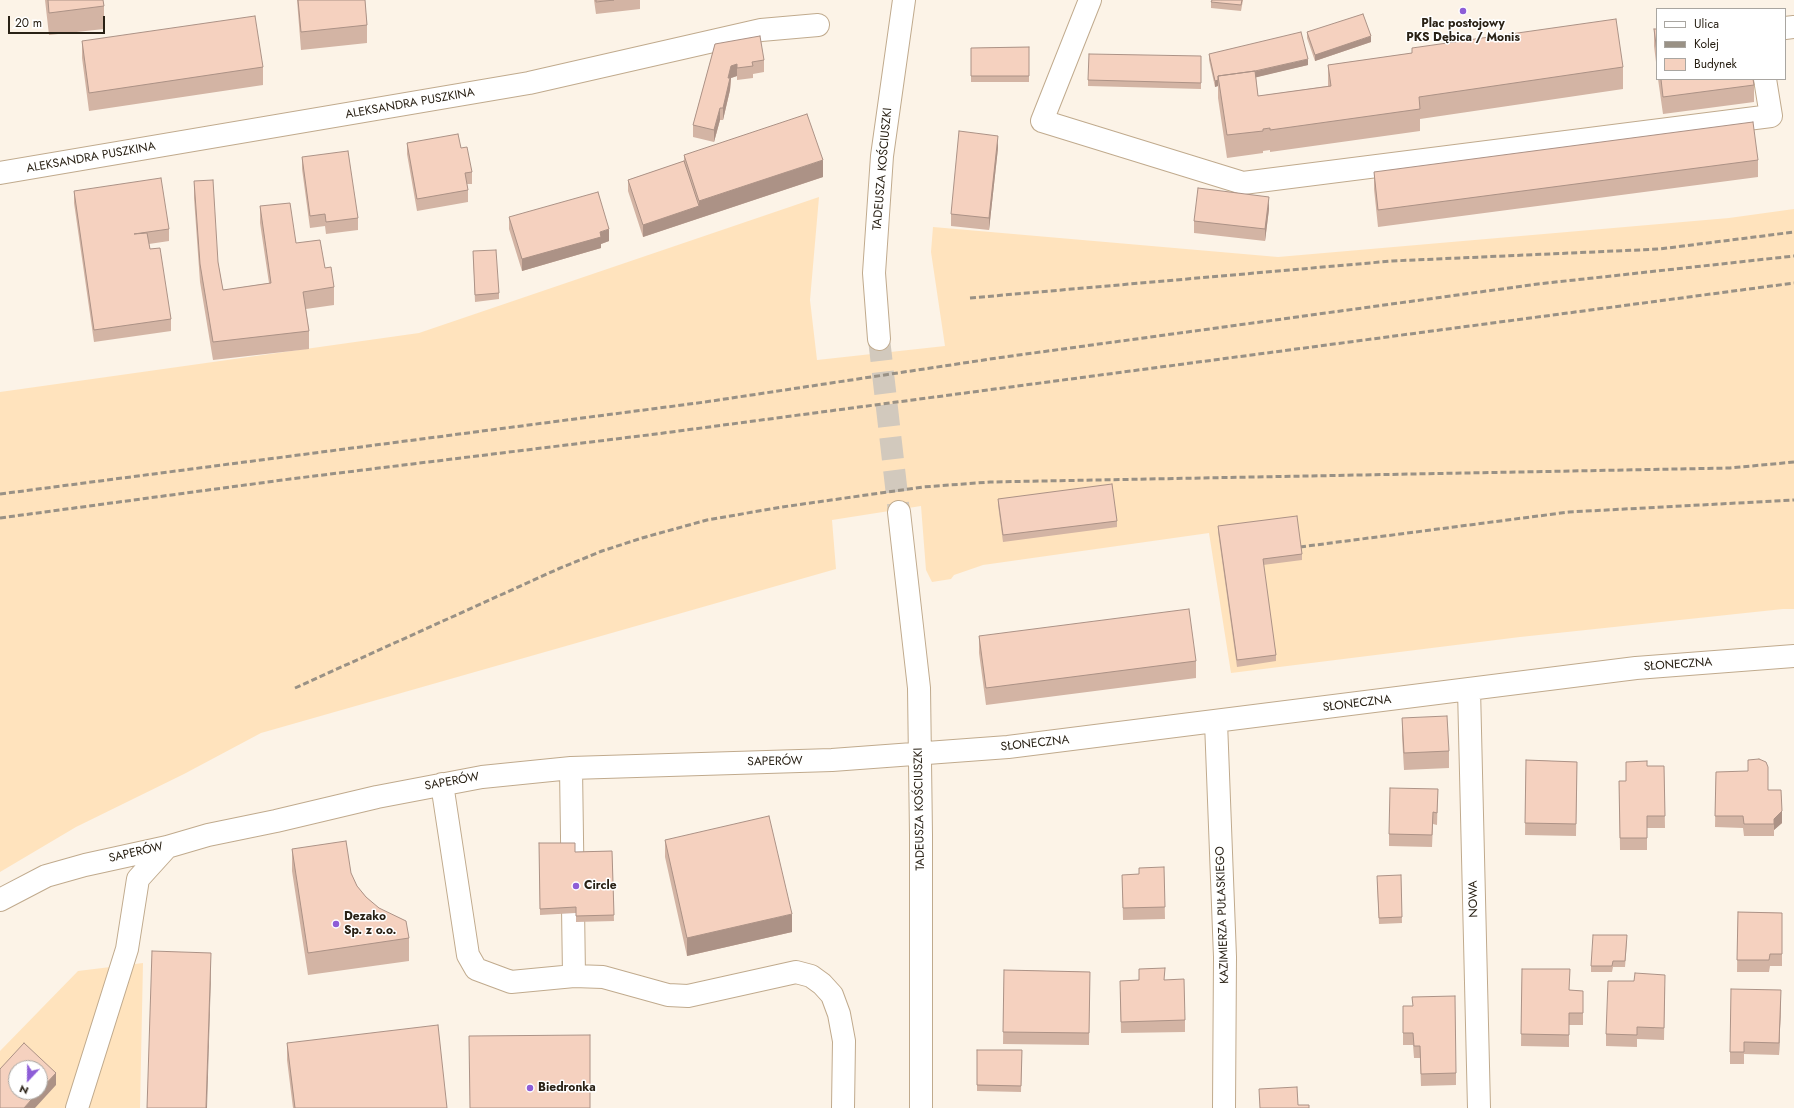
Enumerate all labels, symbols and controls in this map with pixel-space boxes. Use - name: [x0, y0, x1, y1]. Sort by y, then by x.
- marker: Plac postojowy PKS Dębica / Monis: [1458, 6, 1468, 16]
- scale bar: [10, 8, 107, 34]
- legend: [1656, 8, 1786, 80]
- text: 20 m: [15, 14, 42, 32]
- text: Ulica: [1694, 15, 1719, 33]
- place label: Plac postojowy PKS Dębica / Monis: [1406, 17, 1520, 45]
- text: Kolej: [1694, 35, 1719, 53]
- text: Budynek: [1694, 55, 1737, 73]
- street label: ALEKSANDRA PUSZKINA: [344, 86, 476, 122]
- street label: TADEUSZA KOŚCIUSZKI: [870, 107, 896, 231]
- street label: ALEKSANDRA PUSZKINA: [25, 140, 157, 176]
- street label: SŁONECZNA: [1643, 655, 1713, 675]
- street label: SŁONECZNA: [1322, 693, 1392, 715]
- street label: SŁONECZNA: [1000, 733, 1070, 755]
- street label: TADEUSZA KOŚCIUSZKI: [912, 747, 928, 871]
- street label: SAPERÓW: [747, 754, 803, 770]
- street label: SAPERÓW: [423, 770, 481, 794]
- street label: SAPERÓW: [107, 840, 165, 866]
- street label: KAZIMIERZA PUŁASKIEGO: [1213, 846, 1233, 984]
- place label: Circle: [584, 879, 617, 893]
- street label: NOWA: [1466, 880, 1482, 918]
- marker: Circle: [571, 881, 581, 891]
- place label: Dezako Sp. z o.o.: [344, 910, 396, 938]
- marker: Dezako Sp. z o.o.: [331, 919, 341, 929]
- north arrow: [8, 1060, 48, 1100]
- text: N: [17, 1081, 31, 1099]
- place label: Biedronka: [538, 1081, 596, 1095]
- marker: Biedronka: [525, 1083, 535, 1093]

